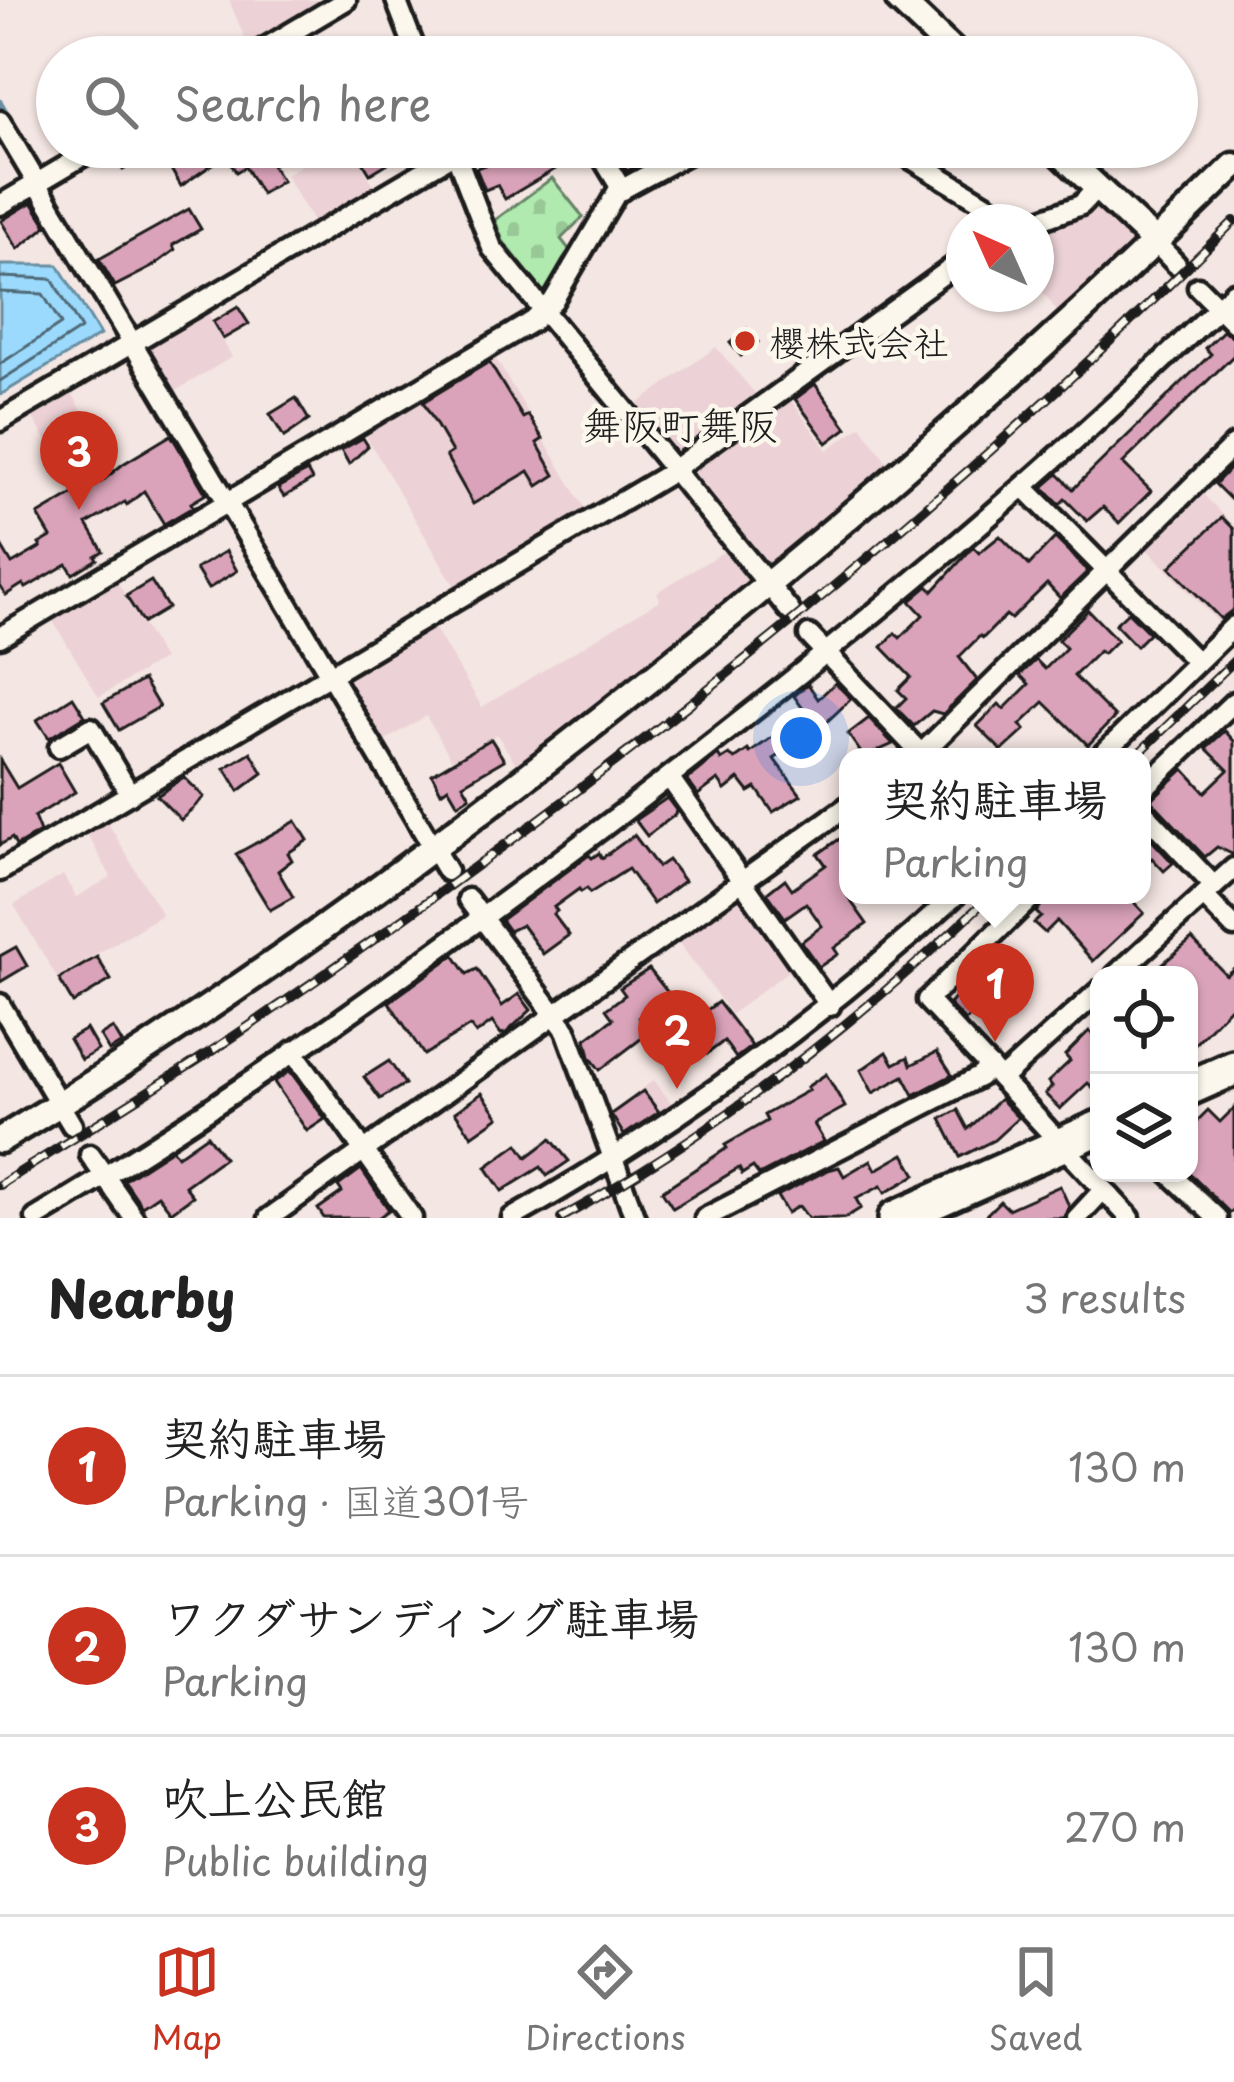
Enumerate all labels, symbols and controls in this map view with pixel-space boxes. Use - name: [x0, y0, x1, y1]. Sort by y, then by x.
- search box: [36, 36, 1198, 168]
- text: Search here: [174, 68, 431, 136]
- icon: search: [78, 69, 144, 135]
- north arrow: [946, 204, 1054, 312]
- place label: 櫻株式会社: [769, 314, 949, 368]
- marker: 櫻株式会社: [732, 328, 758, 354]
- district label: 舞阪町舞阪: [582, 394, 778, 453]
- pin: 3: [40, 411, 118, 510]
- your location: [771, 708, 831, 768]
- popup: [839, 748, 1151, 904]
- text: 契約駐車場: [882, 763, 1108, 831]
- text: Parking: [882, 831, 1029, 890]
- pin: 1: [956, 943, 1034, 1042]
- map controls: [1090, 966, 1198, 1182]
- button: locate: [1090, 966, 1198, 1074]
- pin: 2: [638, 990, 716, 1089]
- button: layers: [1090, 1074, 1198, 1182]
- text: Nearby: [48, 1258, 235, 1335]
- text: 3 results: [1023, 1267, 1186, 1326]
- text: 契約駐車場: [162, 1402, 387, 1470]
- text: 1: [78, 1436, 96, 1495]
- text: 130 m: [1068, 1436, 1186, 1495]
- text: Parking · 国道301号: [162, 1470, 529, 1529]
- text: ワクダサンディング駐車場: [162, 1582, 699, 1650]
- text: 2: [73, 1616, 101, 1675]
- text: 130 m: [1068, 1616, 1186, 1675]
- text: Parking: [162, 1650, 308, 1709]
- text: 吹上公民館: [162, 1762, 387, 1830]
- text: 3: [74, 1796, 100, 1855]
- text: 270 m: [1064, 1796, 1186, 1855]
- text: Public building: [162, 1830, 429, 1889]
- tab: Map: [152, 1939, 222, 2061]
- tab: Directions: [525, 1939, 686, 2061]
- tab: Saved: [989, 1939, 1082, 2061]

